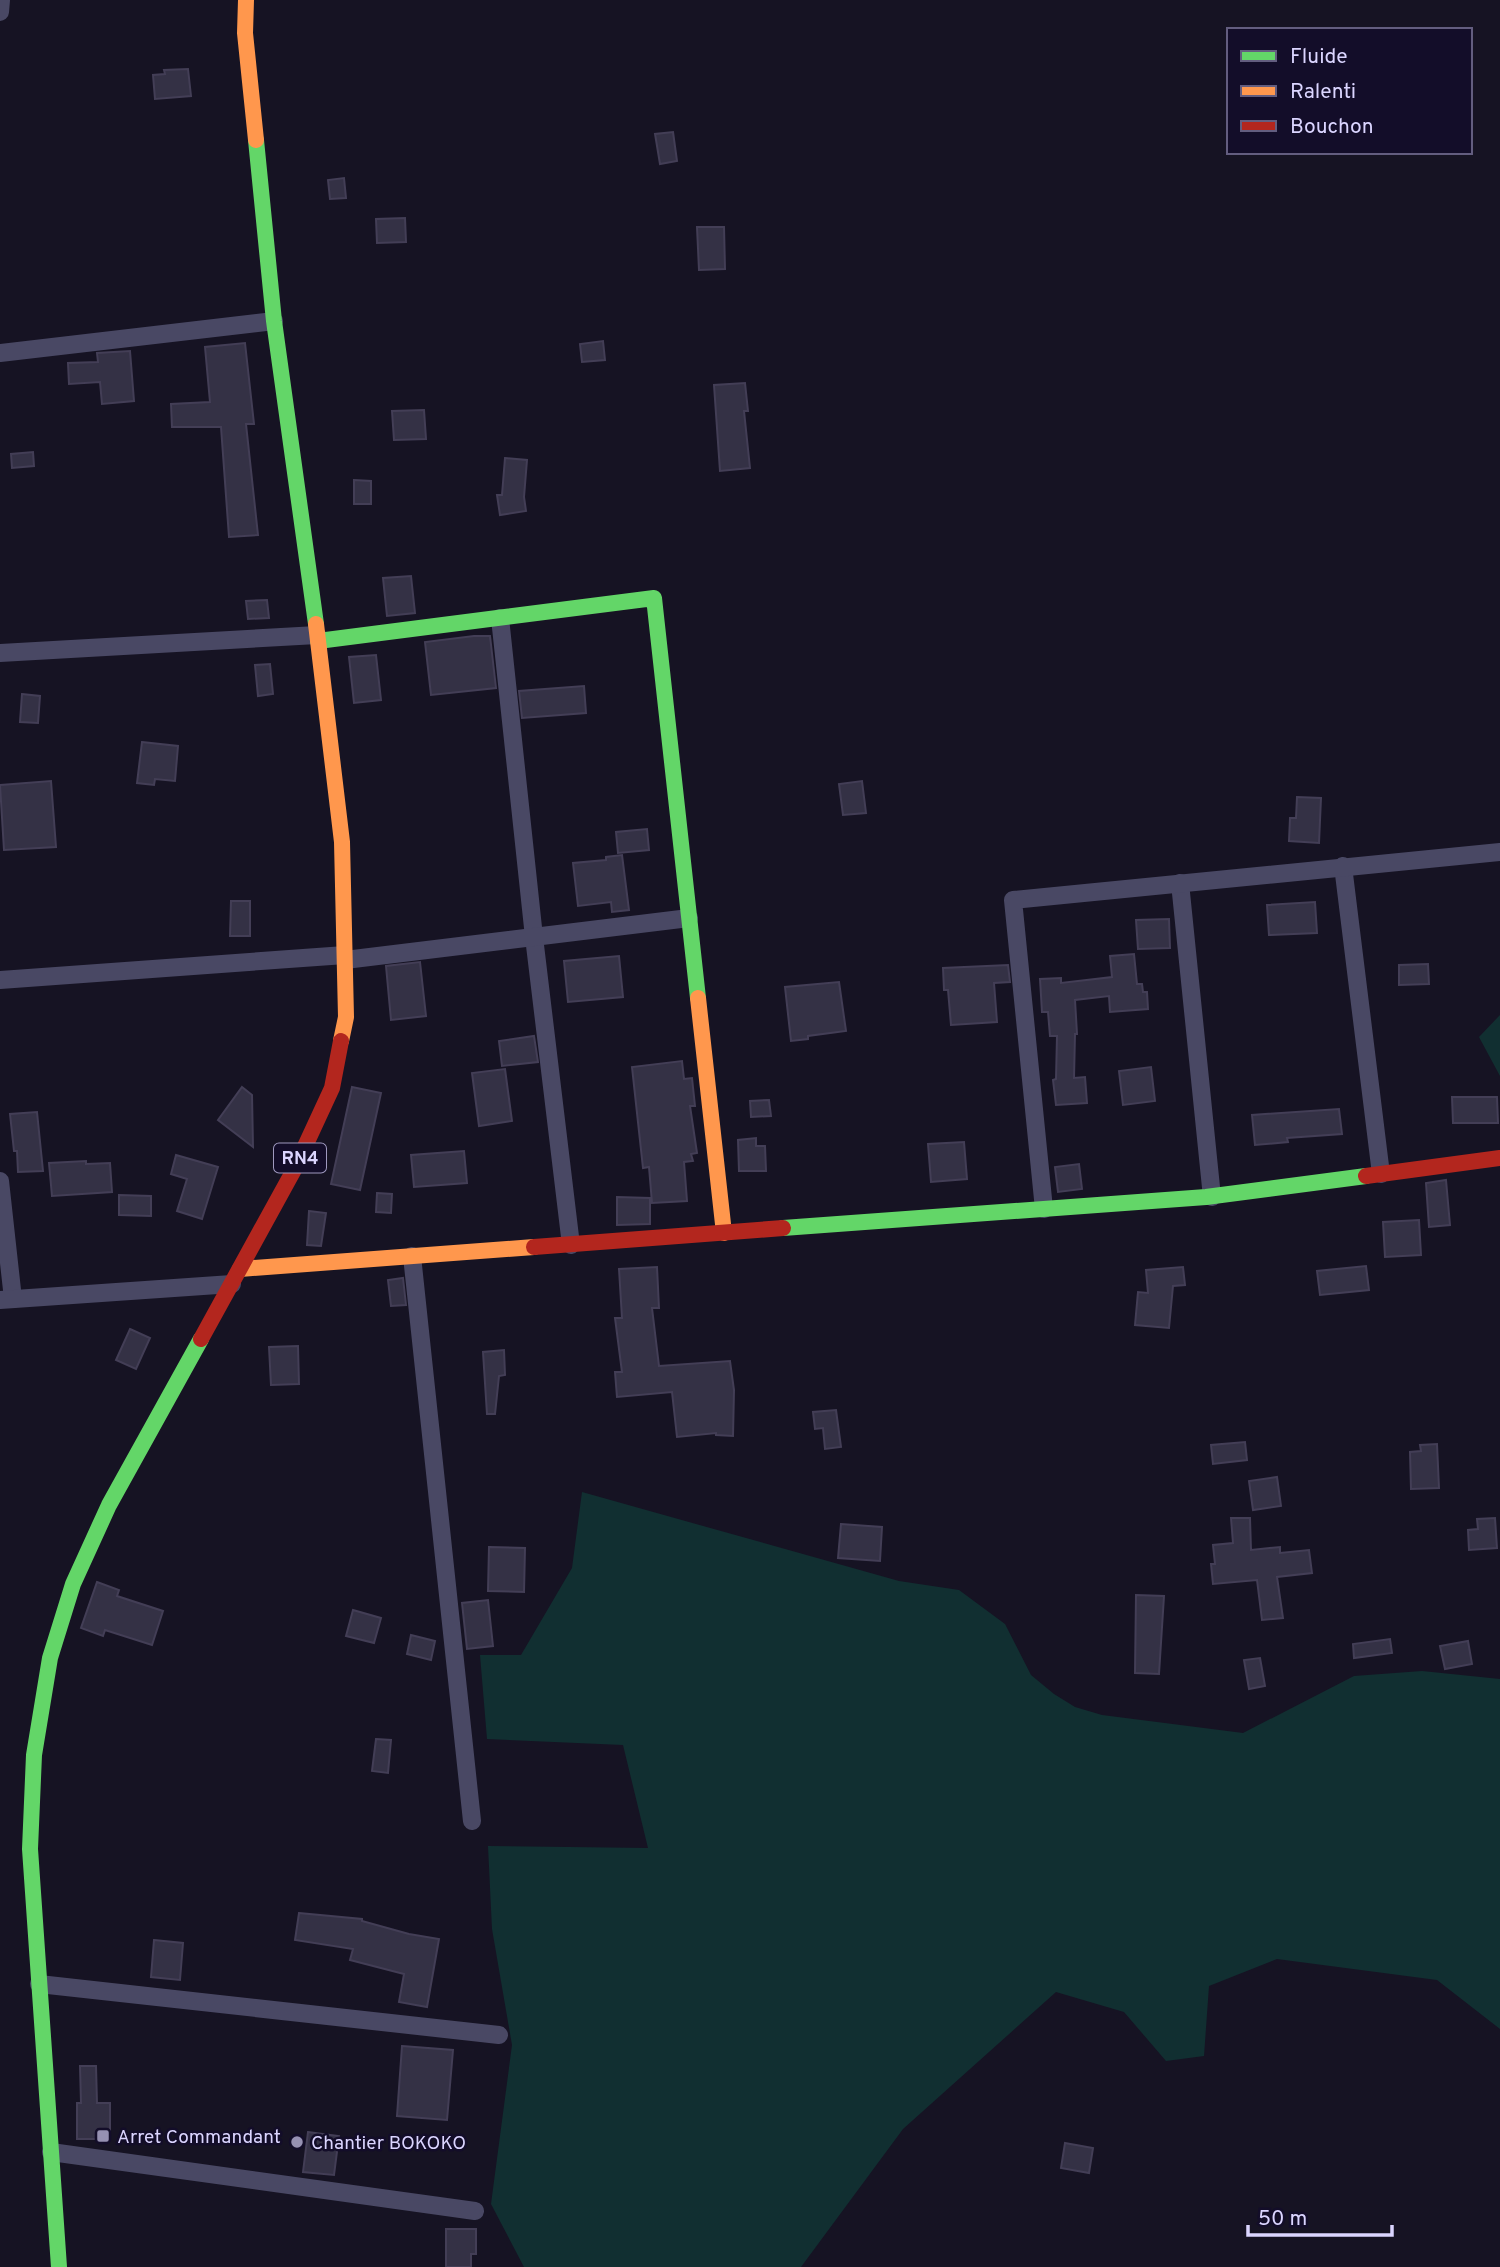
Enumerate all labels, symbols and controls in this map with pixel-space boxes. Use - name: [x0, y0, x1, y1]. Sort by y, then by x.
- legend: [1227, 28, 1472, 154]
- text: Fluide: [1290, 44, 1348, 71]
- text: Ralenti: [1290, 79, 1356, 106]
- text: Bouchon: [1290, 114, 1373, 141]
- road number: RN4: [274, 1143, 326, 1172]
- place label: Arret Commandant: [117, 2126, 281, 2150]
- marker: Arret Commandant: [95, 2128, 111, 2144]
- place label: Chantier BOKOKO: [311, 2132, 466, 2156]
- marker: Chantier BOKOKO: [289, 2134, 305, 2150]
- scale bar: [1248, 2194, 1392, 2238]
- text: 50 m: [1258, 2206, 1307, 2233]

